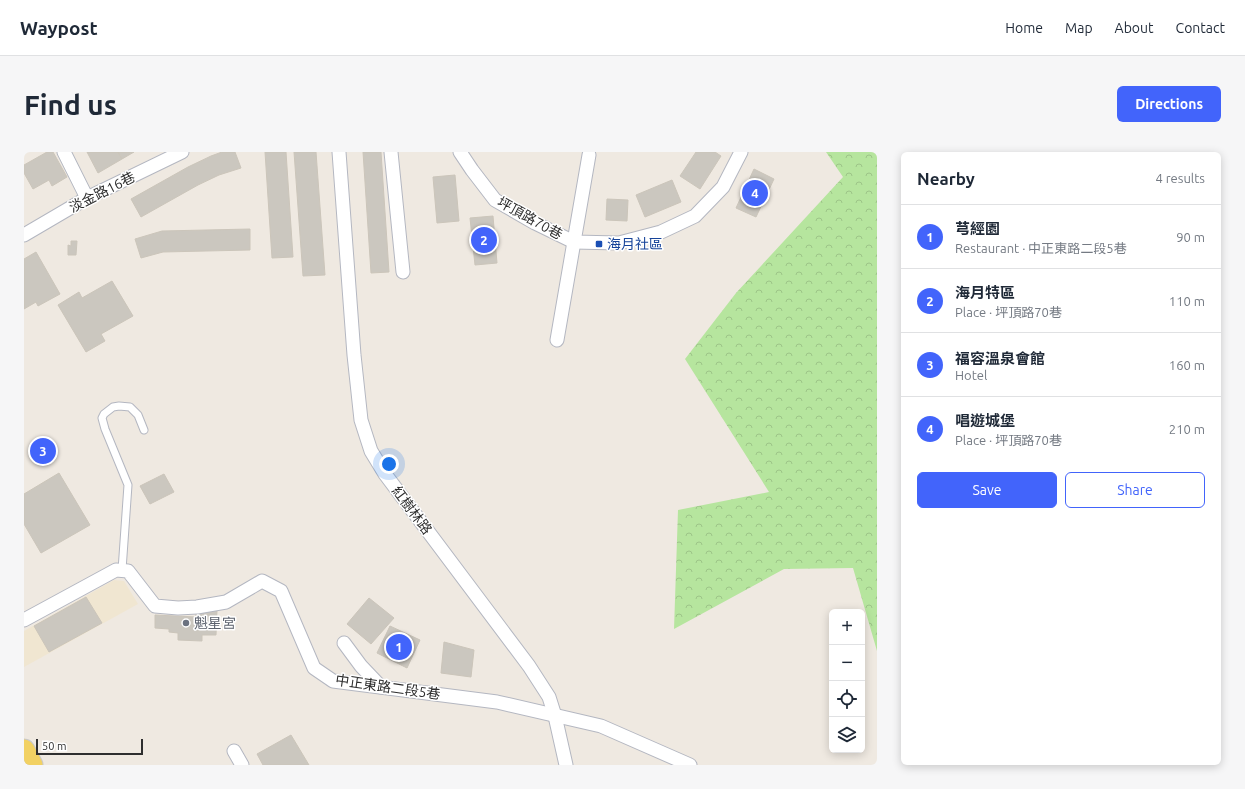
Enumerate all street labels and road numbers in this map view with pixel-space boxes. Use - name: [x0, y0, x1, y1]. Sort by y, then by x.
- street label: 淡金路16巷: [66, 169, 138, 215]
- street label: 坪頂路70巷: [495, 194, 565, 242]
- street label: 紅樹林路: [389, 483, 435, 537]
- street label: 中正東路二段5巷: [334, 672, 442, 702]

